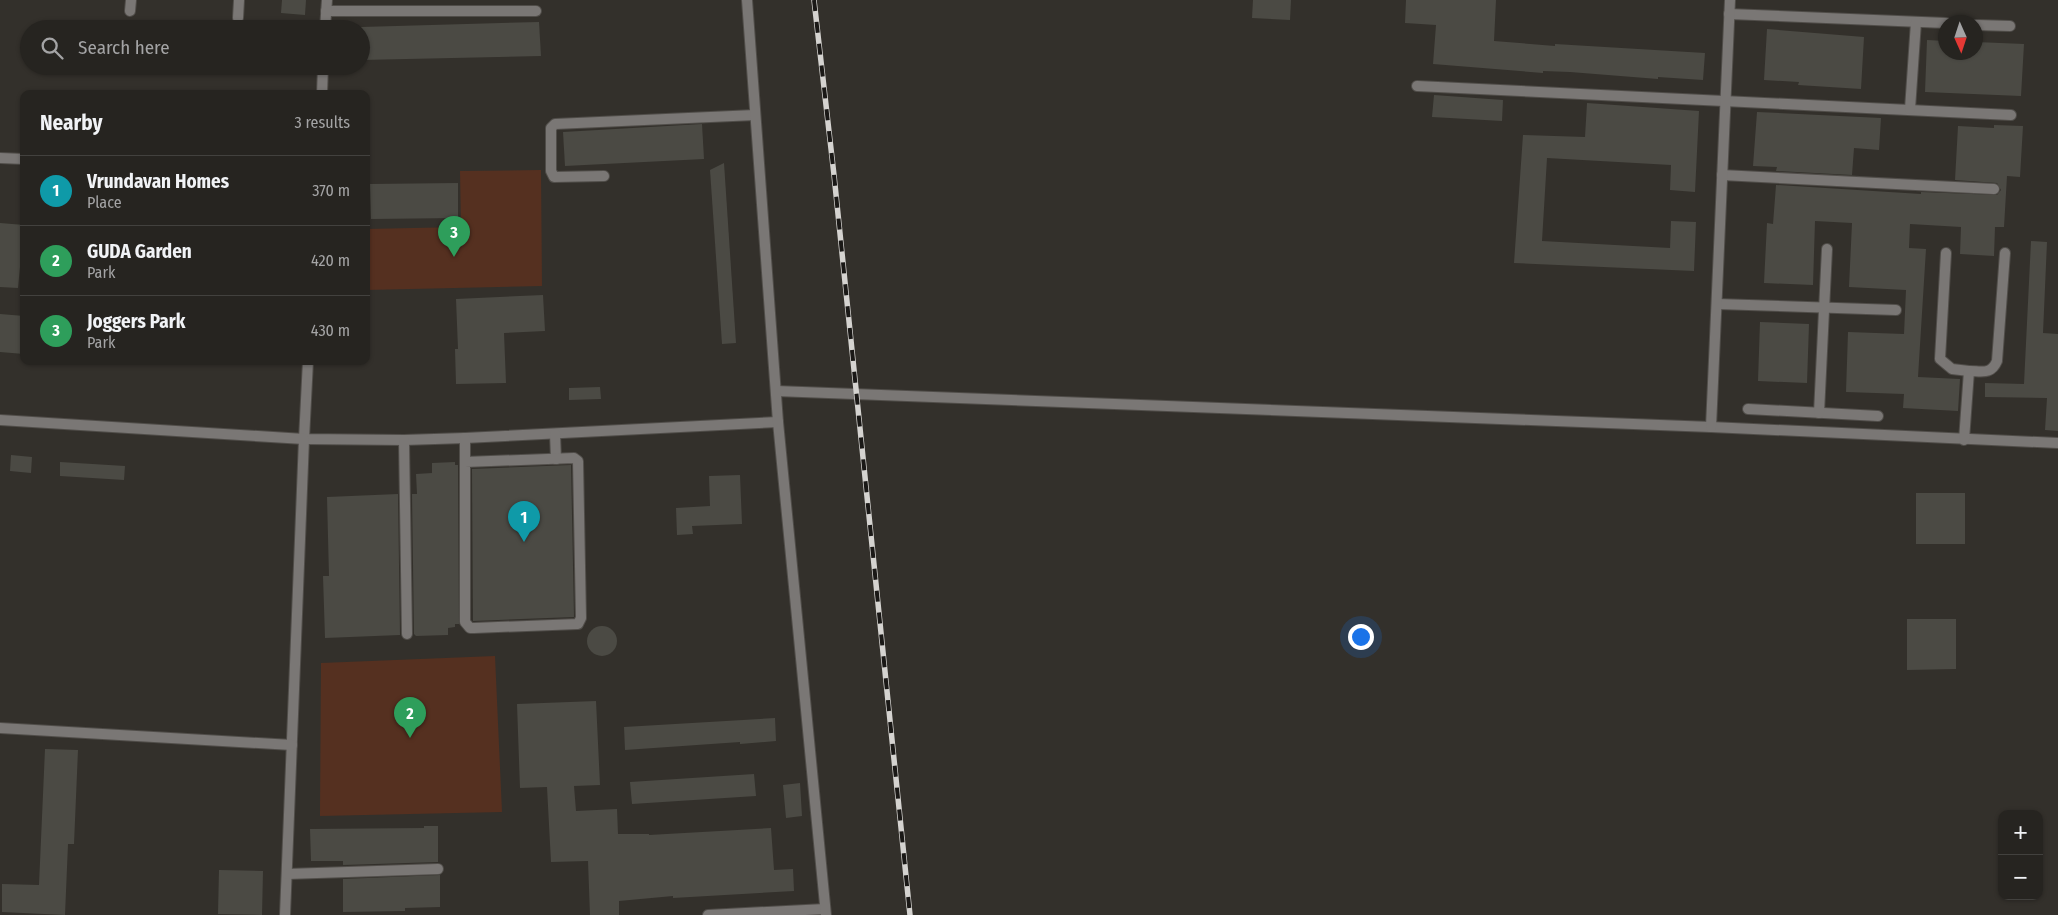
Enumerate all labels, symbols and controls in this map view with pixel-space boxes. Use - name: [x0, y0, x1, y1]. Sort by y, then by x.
- north arrow: [1938, 15, 1983, 60]
- search box: [20, 20, 370, 75]
- icon: search: [38, 34, 66, 62]
- text: Search here: [78, 36, 170, 59]
- text: Nearby: [40, 110, 102, 136]
- text: 3 results: [294, 113, 350, 132]
- text: Vrundavan Homes: [87, 170, 229, 193]
- text: 1: [53, 181, 59, 200]
- text: 370 m: [312, 181, 350, 200]
- text: Place: [87, 193, 122, 212]
- pin: 3: [438, 216, 470, 257]
- text: GUDA Garden: [87, 240, 192, 263]
- text: 2: [52, 251, 60, 270]
- text: 420 m: [311, 251, 350, 270]
- text: Park: [87, 263, 115, 282]
- text: Joggers Park: [87, 310, 185, 333]
- text: 3: [52, 321, 60, 340]
- text: 430 m: [311, 321, 350, 340]
- text: Park: [87, 333, 115, 352]
- pin: 1: [508, 501, 540, 542]
- your location: [1348, 624, 1374, 650]
- pin: 2: [394, 697, 426, 738]
- map controls: [1998, 810, 2043, 900]
- button: +: [1998, 810, 2043, 855]
- button: −: [1998, 855, 2043, 900]

